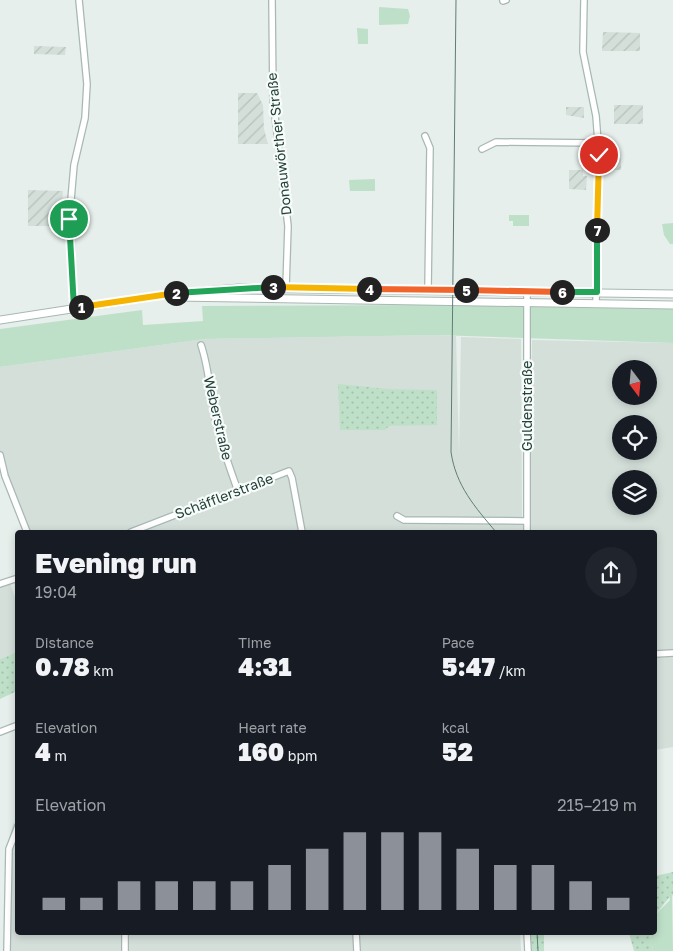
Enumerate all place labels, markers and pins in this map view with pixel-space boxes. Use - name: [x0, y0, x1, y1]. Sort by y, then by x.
- pin: [578, 134, 620, 176]
- pin: [48, 198, 90, 240]
- pin: 7: [584, 218, 610, 242]
- pin: 3: [260, 274, 286, 300]
- pin: 4: [356, 276, 382, 302]
- pin: 5: [454, 278, 478, 302]
- pin: 2: [164, 280, 188, 306]
- pin: 6: [550, 280, 574, 304]
- pin: 1: [68, 294, 94, 320]

